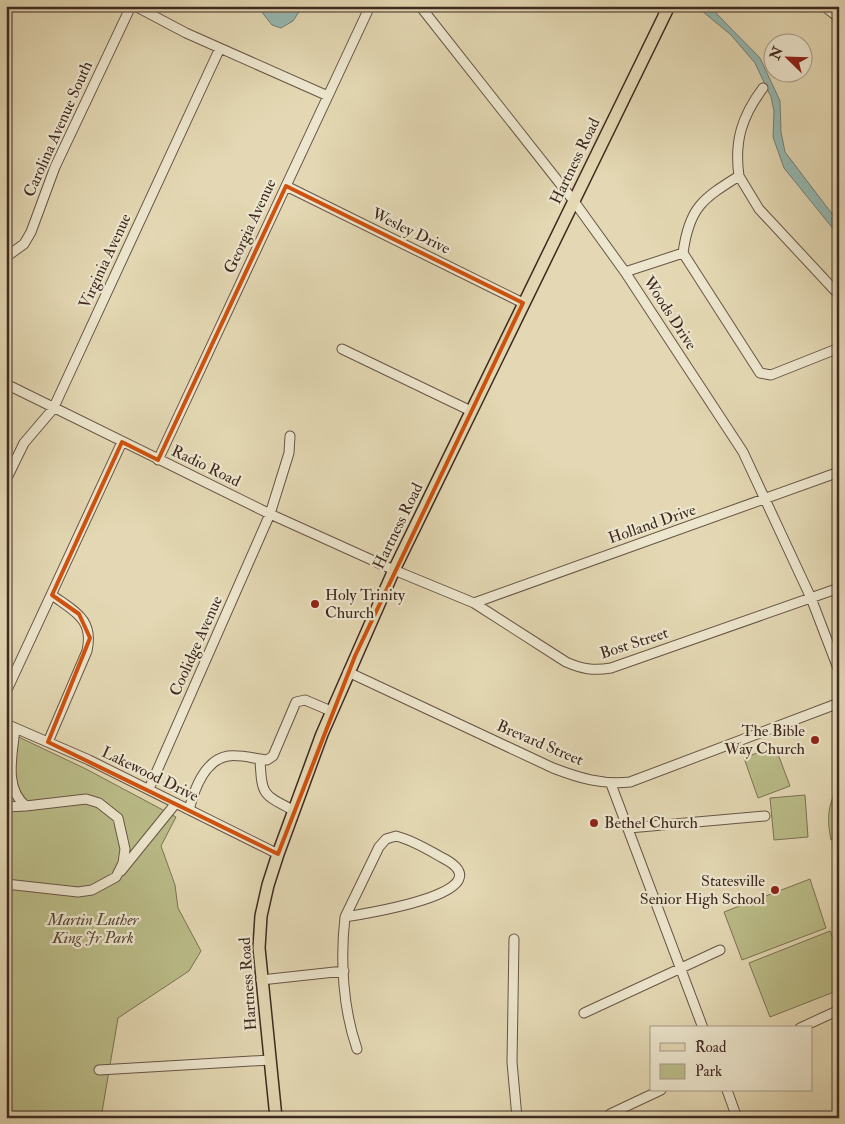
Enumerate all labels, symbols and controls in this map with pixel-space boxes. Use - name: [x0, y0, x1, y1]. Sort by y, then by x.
- north arrow: [762, 32, 812, 82]
- text: N: [766, 44, 787, 63]
- street label: Carolina Avenue South: [19, 58, 97, 200]
- street label: Hartness Road: [546, 114, 605, 207]
- street label: Georgia Avenue: [219, 175, 281, 277]
- street label: Wesley Drive: [368, 203, 454, 259]
- street label: Virginia Avenue: [74, 210, 136, 312]
- street label: Woods Drive: [638, 272, 701, 354]
- street label: Radio Road: [168, 441, 244, 491]
- street label: Hartness Road: [369, 479, 428, 572]
- street label: Holland Drive: [606, 500, 699, 548]
- place label: Holy Trinity Church: [325, 585, 406, 623]
- street label: Coolidge Avenue: [165, 593, 227, 699]
- marker: Holy Trinity Church: [309, 598, 321, 610]
- street label: Bost Street: [597, 623, 671, 663]
- street label: Brevard Street: [494, 716, 586, 770]
- place label: The Bible Way Church: [723, 721, 806, 759]
- marker: The Bible Way Church: [809, 734, 821, 746]
- street label: Lakewood Drive: [98, 742, 202, 806]
- place label: Bethel Church: [604, 813, 699, 833]
- marker: Bethel Church: [588, 817, 600, 829]
- place label: Statesville Senior High School: [640, 871, 765, 909]
- marker: Statesville Senior High School: [769, 884, 781, 896]
- park label: Martin Luther King Jr Park: [47, 910, 140, 948]
- street label: Hartness Road: [235, 937, 261, 1031]
- legend: [650, 1026, 812, 1092]
- text: Road: [695, 1038, 727, 1057]
- text: Park: [695, 1062, 722, 1081]

